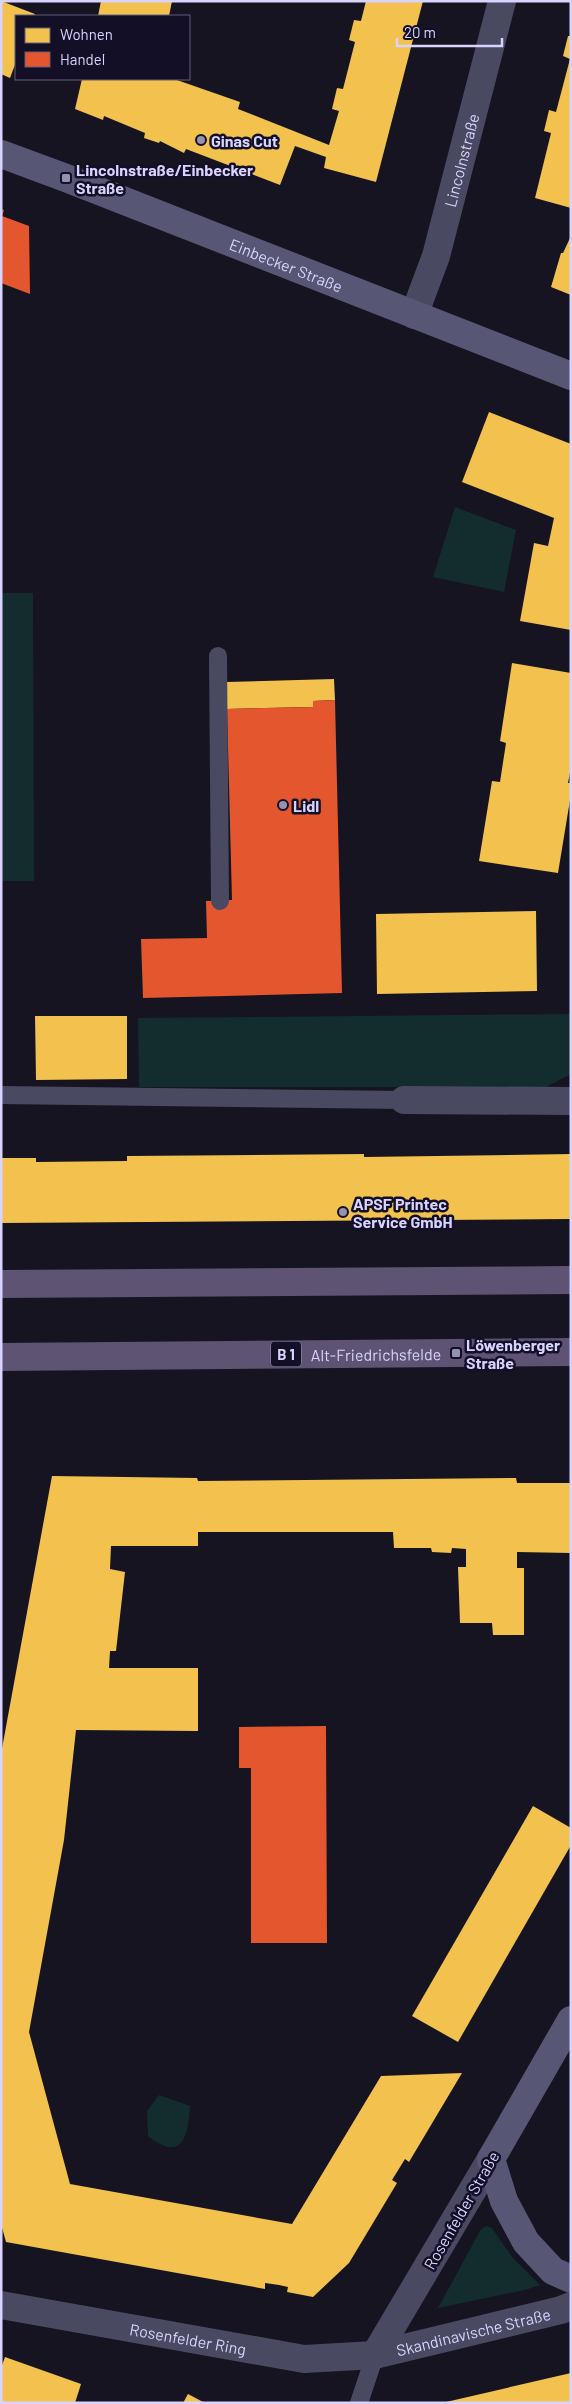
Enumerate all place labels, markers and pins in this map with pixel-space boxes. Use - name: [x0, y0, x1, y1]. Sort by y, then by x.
- place label: Ginas Cut: [211, 131, 278, 150]
- marker: Ginas Cut: [195, 134, 207, 146]
- place label: Lincolnstraße/Einbecker Straße: [76, 160, 253, 197]
- marker: Lincolnstraße/Einbecker Straße: [60, 172, 72, 184]
- place label: Lidl: [293, 796, 319, 815]
- marker: Lidl: [277, 799, 289, 811]
- place label: APSF Printec Service GmbH: [353, 1194, 453, 1231]
- marker: APSF Printec Service GmbH: [337, 1206, 349, 1218]
- place label: Löwenberger Straße: [466, 1335, 560, 1372]
- marker: Löwenberger Straße: [450, 1347, 462, 1359]

